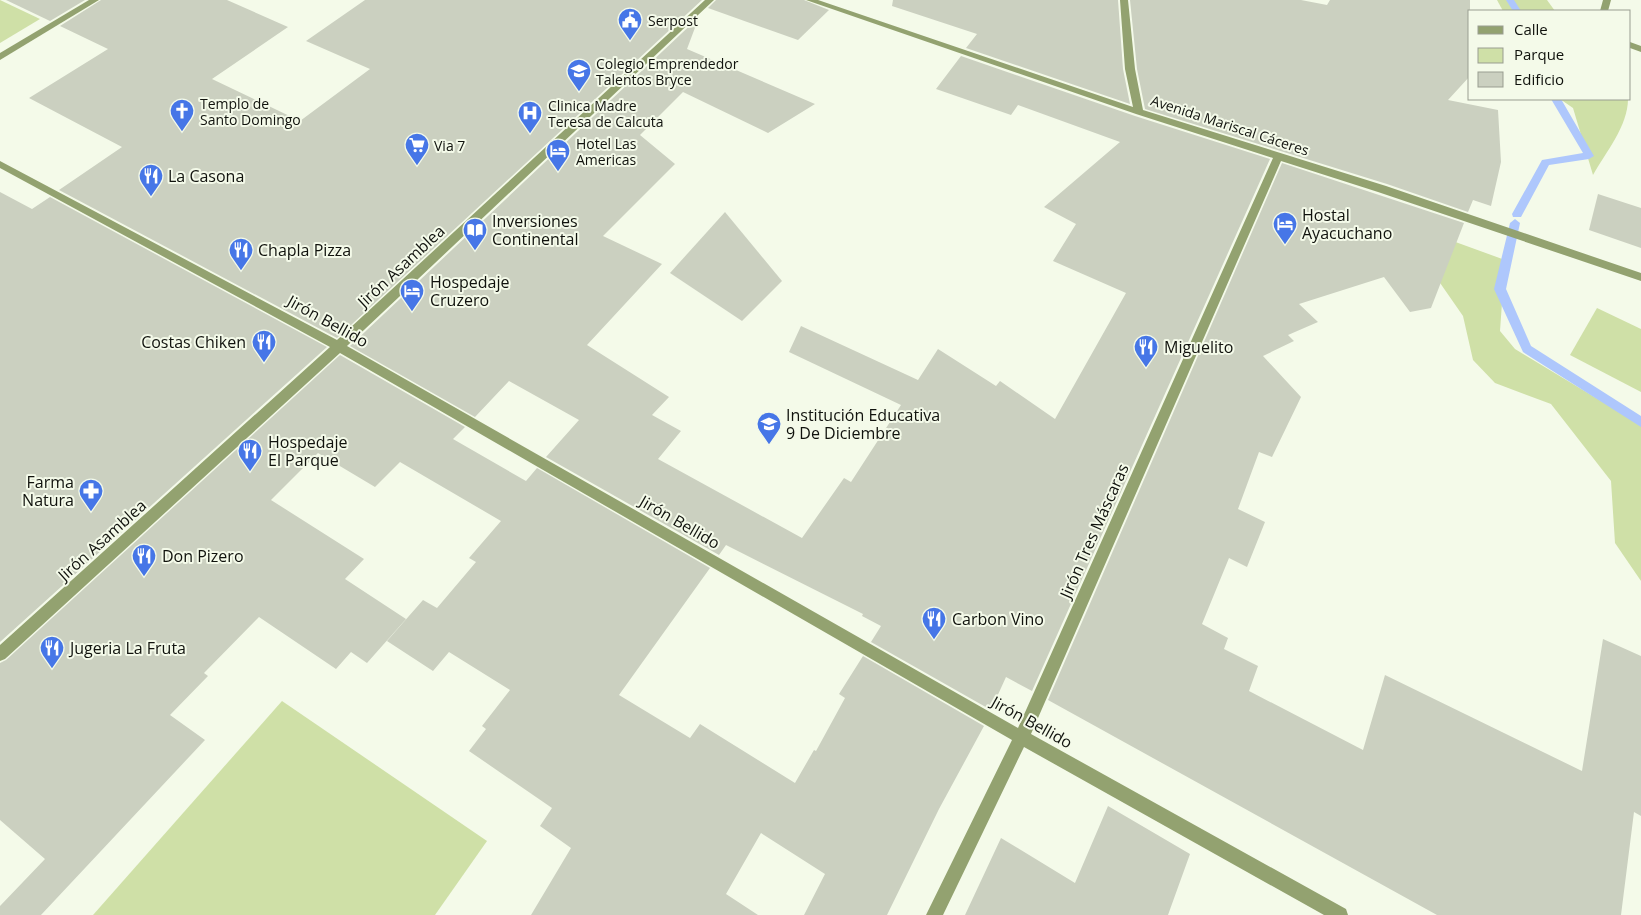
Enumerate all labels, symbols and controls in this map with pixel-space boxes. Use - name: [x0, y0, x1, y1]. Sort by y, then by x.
- public building icon: Serpost: [617, 7, 643, 41]
- legend: [1468, 10, 1631, 100]
- place label: Serpost: [648, 11, 698, 30]
- text: Calle: [1514, 19, 1548, 39]
- text: Parque: [1514, 44, 1564, 64]
- place label: Colegio Emprendedor Talentos Bryce: [596, 54, 739, 89]
- school or university icon: Colegio Emprendedor Talentos Bryce: [566, 58, 592, 92]
- text: Edificio: [1514, 69, 1564, 89]
- street label: Avenida Mariscal Cáceres: [1149, 90, 1312, 160]
- place label: Templo de Santo Domingo: [200, 94, 301, 129]
- place label: Clinica Madre Teresa de Calcuta: [548, 96, 664, 131]
- church icon: Templo de Santo Domingo: [169, 98, 195, 132]
- hospital icon: Clinica Madre Teresa de Calcuta: [517, 100, 543, 134]
- supermarket icon: Via 7: [404, 132, 430, 166]
- place label: Hotel Las Americas: [576, 134, 637, 169]
- place label: Via 7: [434, 136, 465, 155]
- hotel icon: Hotel Las Americas: [545, 138, 571, 172]
- restaurant icon: La Casona: [138, 163, 164, 197]
- place label: La Casona: [168, 165, 244, 187]
- place label: Hostal Ayacuchano: [1302, 204, 1392, 244]
- place label: Inversiones Continental: [492, 210, 579, 250]
- hotel icon: Hostal Ayacuchano: [1272, 211, 1298, 245]
- library icon: Inversiones Continental: [462, 217, 488, 251]
- street label: Jirón Asamblea: [351, 220, 449, 313]
- restaurant icon: Chapla Pizza: [228, 237, 254, 271]
- place label: Chapla Pizza: [258, 239, 351, 261]
- place label: Hospedaje Cruzero: [430, 271, 510, 311]
- hotel icon: Hospedaje Cruzero: [399, 278, 425, 312]
- street label: Jirón Bellido: [282, 289, 372, 352]
- restaurant icon: Costas Chiken: [251, 329, 277, 363]
- place label: Costas Chiken: [141, 331, 246, 353]
- restaurant icon: Miguelito: [1133, 334, 1159, 368]
- place label: Miguelito: [1164, 336, 1233, 358]
- place label: Institución Educativa 9 De Diciembre: [786, 404, 940, 444]
- school or university icon: Institución Educativa 9 De Diciembre: [756, 411, 782, 445]
- place label: Hospedaje El Parque: [268, 431, 348, 471]
- restaurant icon: Hospedaje El Parque: [237, 438, 263, 472]
- street label: Jirón Tres Máscaras: [1054, 460, 1134, 604]
- place label: Farma Natura: [22, 471, 74, 511]
- pharmacy icon: Farma Natura: [78, 478, 104, 512]
- street label: Jirón Bellido: [634, 489, 724, 554]
- street label: Jirón Asamblea: [52, 494, 151, 587]
- restaurant icon: Don Pizero: [131, 543, 157, 577]
- place label: Don Pizero: [162, 545, 244, 567]
- restaurant icon: Carbon Vino: [921, 606, 947, 640]
- place label: Carbon Vino: [952, 608, 1044, 630]
- restaurant icon: Jugeria La Fruta: [39, 635, 65, 669]
- place label: Jugeria La Fruta: [68, 637, 186, 659]
- street label: Jirón Bellido: [986, 690, 1076, 753]

